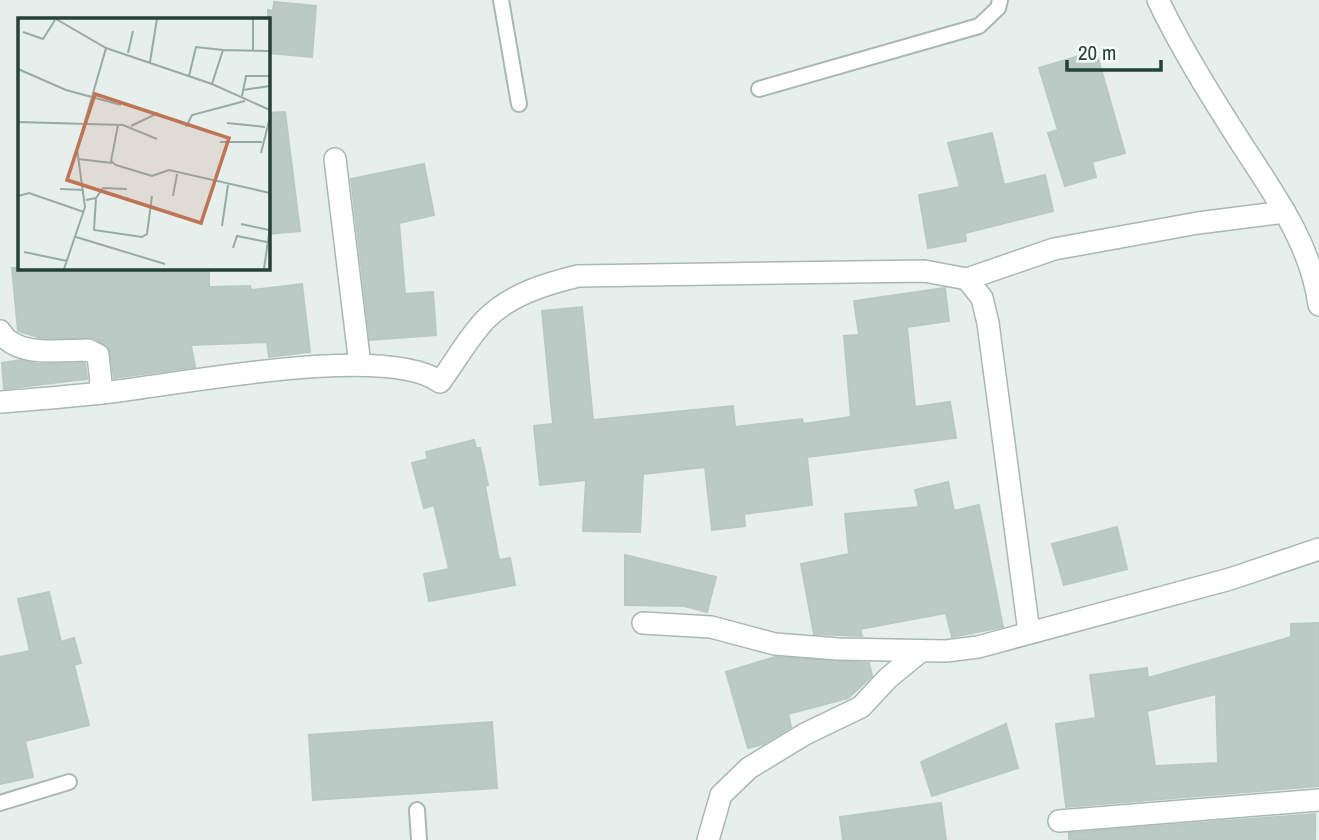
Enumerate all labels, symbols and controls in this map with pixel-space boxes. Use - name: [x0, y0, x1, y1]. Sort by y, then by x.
- inset map: [18, 18, 270, 270]
- scale bar: [1067, 28, 1162, 72]
- text: 20 m: [1078, 38, 1116, 67]

